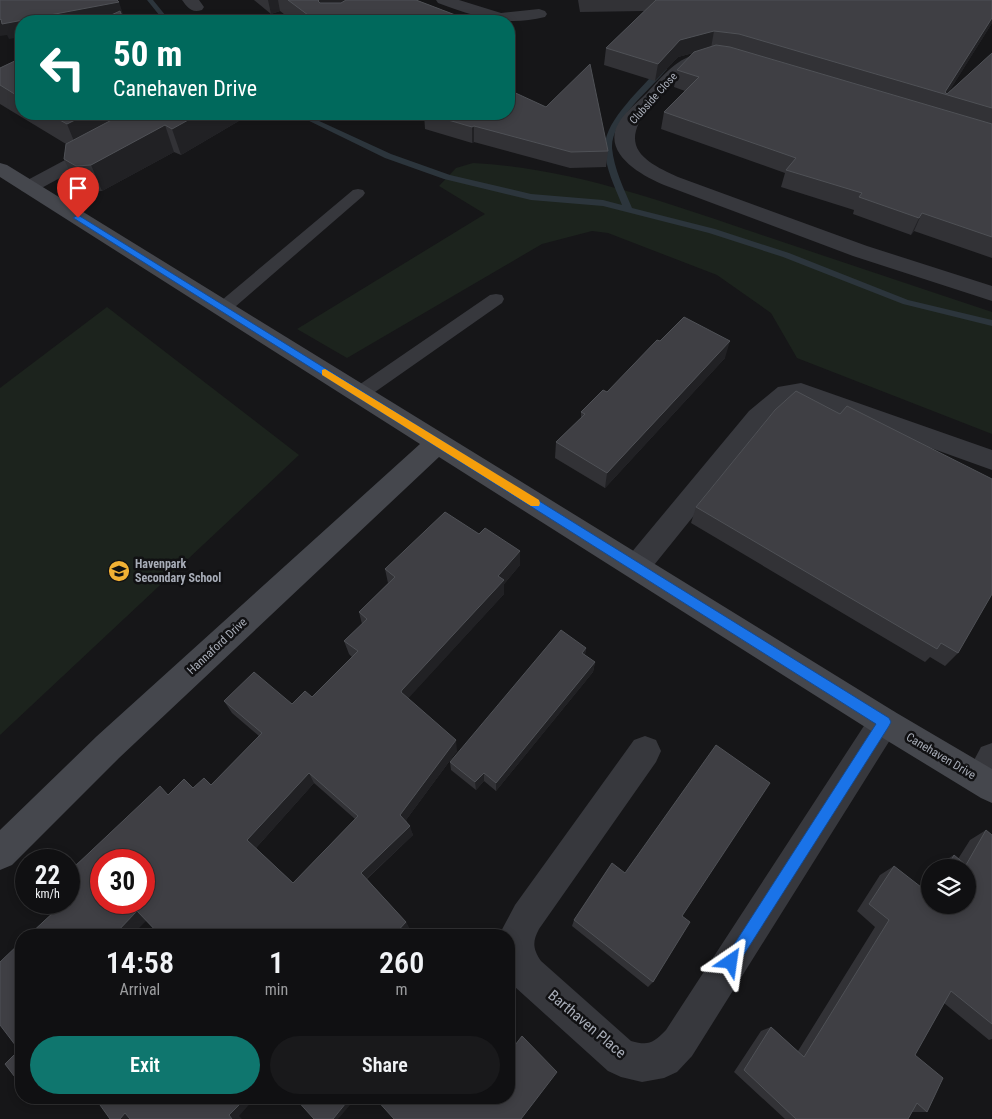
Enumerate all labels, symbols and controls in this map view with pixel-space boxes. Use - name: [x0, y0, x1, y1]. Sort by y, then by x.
- text: 50 m: [113, 34, 182, 75]
- icon: left: [30, 35, 95, 100]
- street label: Clubside Close: [627, 70, 680, 127]
- text: Canehaven Drive: [113, 76, 257, 101]
- pin: [57, 167, 99, 218]
- icon: arrive: [64, 174, 92, 202]
- place label: Havenpark Secondary School: [135, 557, 221, 585]
- school or university icon: Havenpark Secondary School: [107, 559, 131, 583]
- street label: Hannaford Drive: [184, 615, 250, 677]
- street label: Canehaven Drive: [904, 730, 979, 782]
- speed limit sign: 30: [90, 849, 155, 914]
- map controls: [921, 859, 976, 914]
- button: layers: [921, 859, 976, 914]
- text: 22: [35, 861, 60, 890]
- text: km/h: [35, 887, 60, 901]
- position arrow: [704, 935, 756, 987]
- text: 14:58: [106, 945, 174, 980]
- text: 1: [269, 945, 284, 980]
- text: 260: [379, 945, 424, 980]
- text: Arrival: [120, 980, 160, 999]
- text: min: [265, 980, 288, 999]
- text: m: [396, 980, 408, 999]
- street label: Barthaven Place: [544, 986, 630, 1062]
- button: Exit: [30, 1036, 260, 1094]
- button: Share: [270, 1036, 500, 1094]

